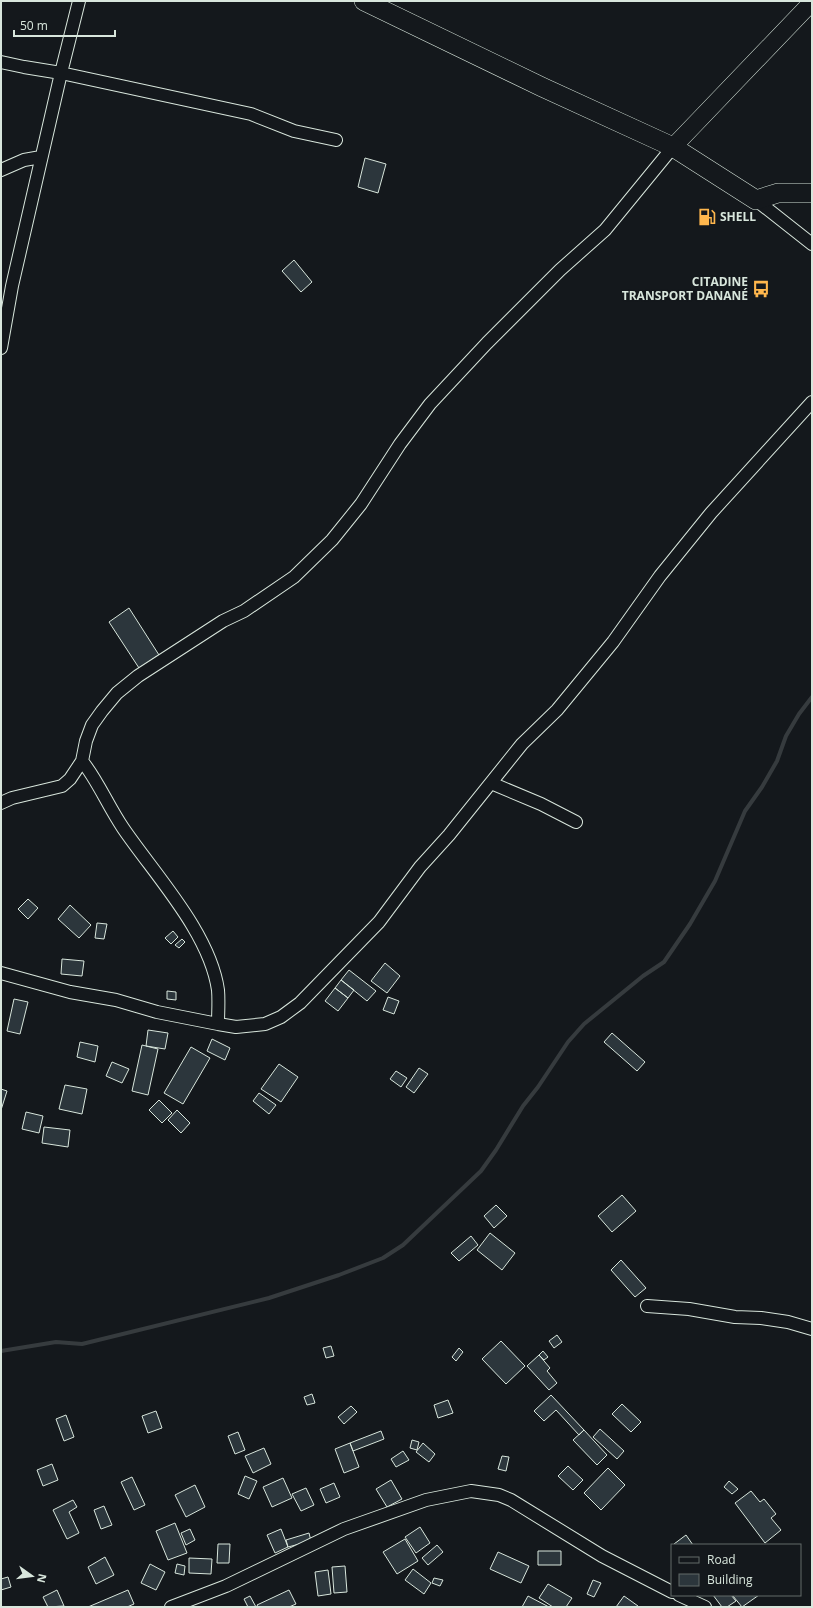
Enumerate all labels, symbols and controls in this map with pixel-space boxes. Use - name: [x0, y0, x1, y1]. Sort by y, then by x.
- scale bar: [14, 12, 115, 38]
- text: 50 m: [20, 17, 48, 34]
- fuel station icon: SHELL: [697, 207, 717, 227]
- place label: SHELL: [720, 208, 756, 225]
- place label: CITADINE TRANSPORT DANANÉ: [622, 273, 748, 304]
- bus stop icon: CITADINE TRANSPORT DANANÉ: [751, 279, 771, 299]
- legend: [671, 1544, 801, 1596]
- text: Road: [707, 1551, 736, 1568]
- north arrow: [12, 1556, 52, 1596]
- text: Building: [707, 1571, 753, 1588]
- text: N: [34, 1572, 51, 1585]

